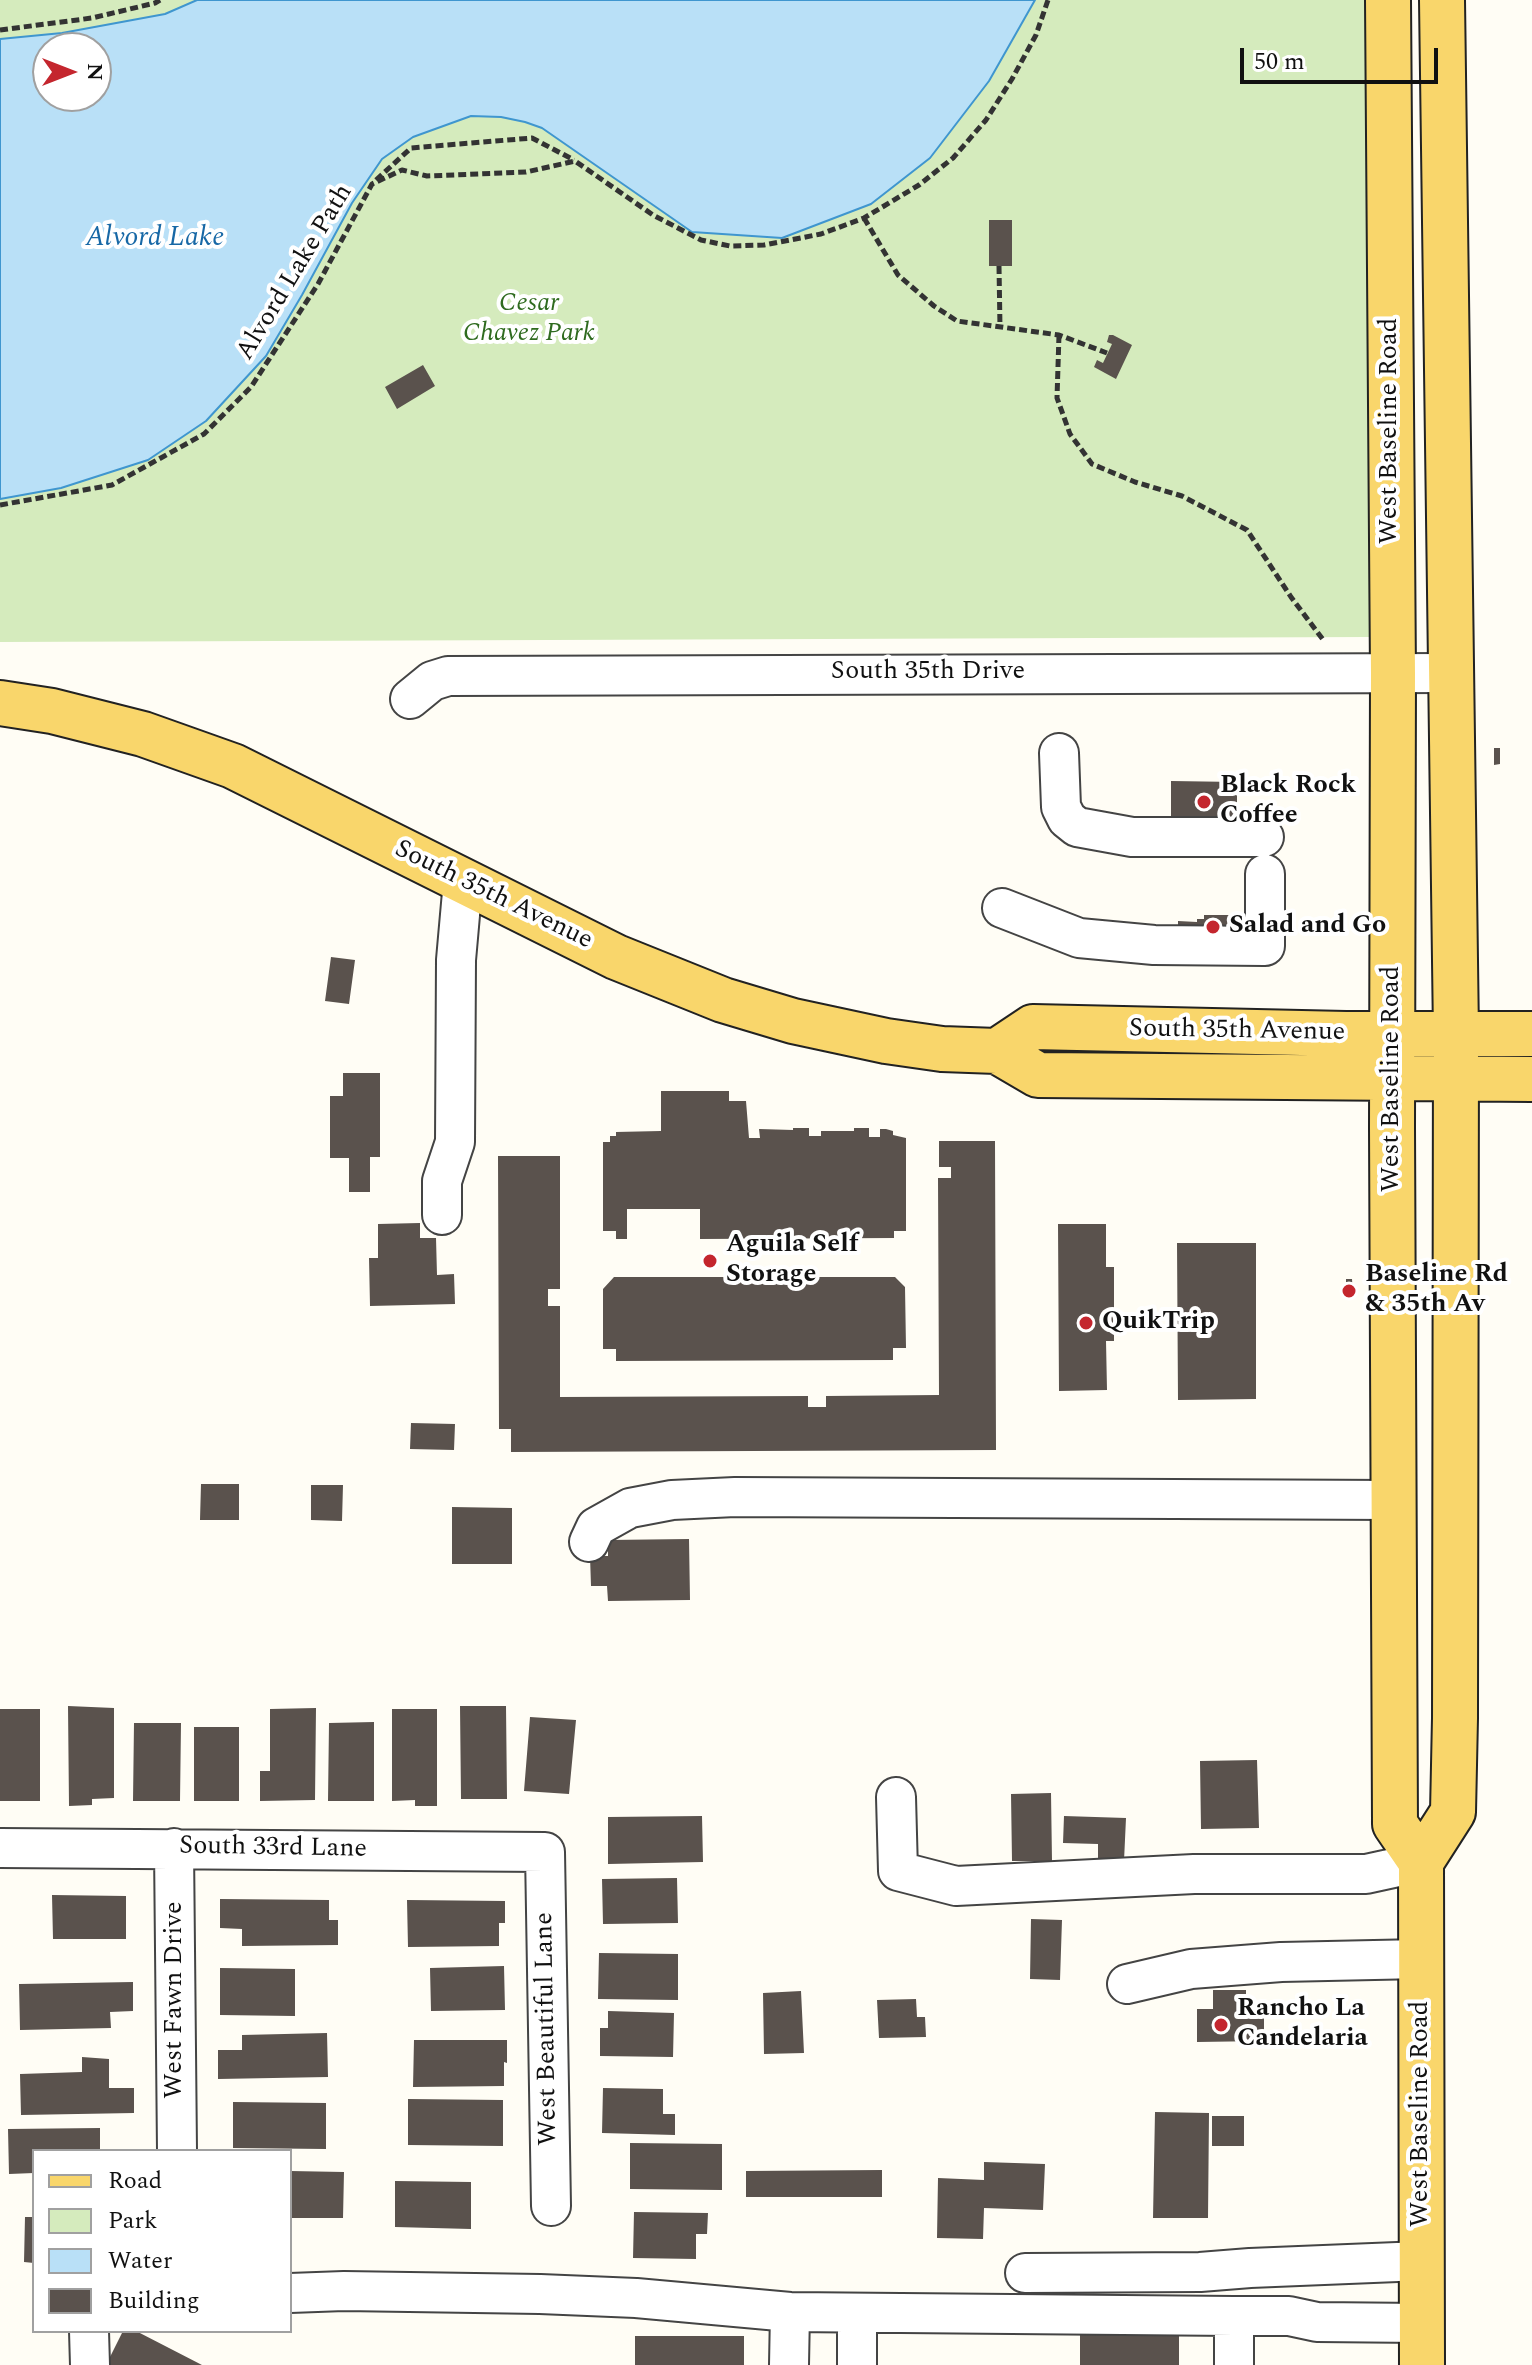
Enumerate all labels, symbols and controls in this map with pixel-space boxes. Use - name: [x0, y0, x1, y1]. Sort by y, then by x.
- north arrow: [32, 32, 112, 112]
- scale bar: [1244, 32, 1442, 82]
- text: 50 m: [1254, 44, 1305, 80]
- text: N: [78, 63, 111, 81]
- street label: Alvord Lake Path: [231, 179, 361, 367]
- water label: Alvord Lake: [86, 223, 224, 257]
- park label: Cesar Chavez Park: [463, 289, 595, 350]
- street label: West Baseline Road: [1375, 318, 1407, 544]
- street label: South 35th Drive: [831, 657, 1025, 689]
- place label: Black Rock Coffee: [1220, 771, 1356, 832]
- marker: Black Rock Coffee: [1195, 793, 1213, 811]
- street label: South 35th Avenue: [389, 835, 597, 957]
- place label: Salad and Go: [1229, 911, 1386, 943]
- marker: Salad and Go: [1204, 918, 1222, 936]
- street label: West Baseline Road: [1377, 966, 1409, 1192]
- street label: South 35th Avenue: [1129, 1015, 1345, 1049]
- place label: Aguila Self Storage: [726, 1230, 858, 1292]
- marker: Aguila Self Storage: [701, 1252, 719, 1270]
- place label: Baseline Rd & 35th Av: [1365, 1260, 1508, 1322]
- marker: Baseline Rd & 35th Av: [1340, 1282, 1358, 1300]
- place label: QuikTrip: [1102, 1307, 1215, 1339]
- marker: QuikTrip: [1077, 1314, 1095, 1332]
- street label: South 33rd Lane: [179, 1832, 367, 1866]
- street label: West Fawn Drive: [160, 1901, 192, 2099]
- street label: West Beautiful Lane: [530, 1912, 566, 2146]
- place label: Rancho La Candelaria: [1237, 1994, 1368, 2056]
- street label: West Baseline Road: [1406, 2001, 1438, 2227]
- marker: Rancho La Candelaria: [1212, 2016, 1230, 2034]
- legend: [32, 2149, 292, 2333]
- text: Road: [108, 2163, 162, 2199]
- text: Park: [108, 2203, 158, 2239]
- text: Water: [108, 2243, 172, 2279]
- text: Building: [108, 2283, 200, 2319]

